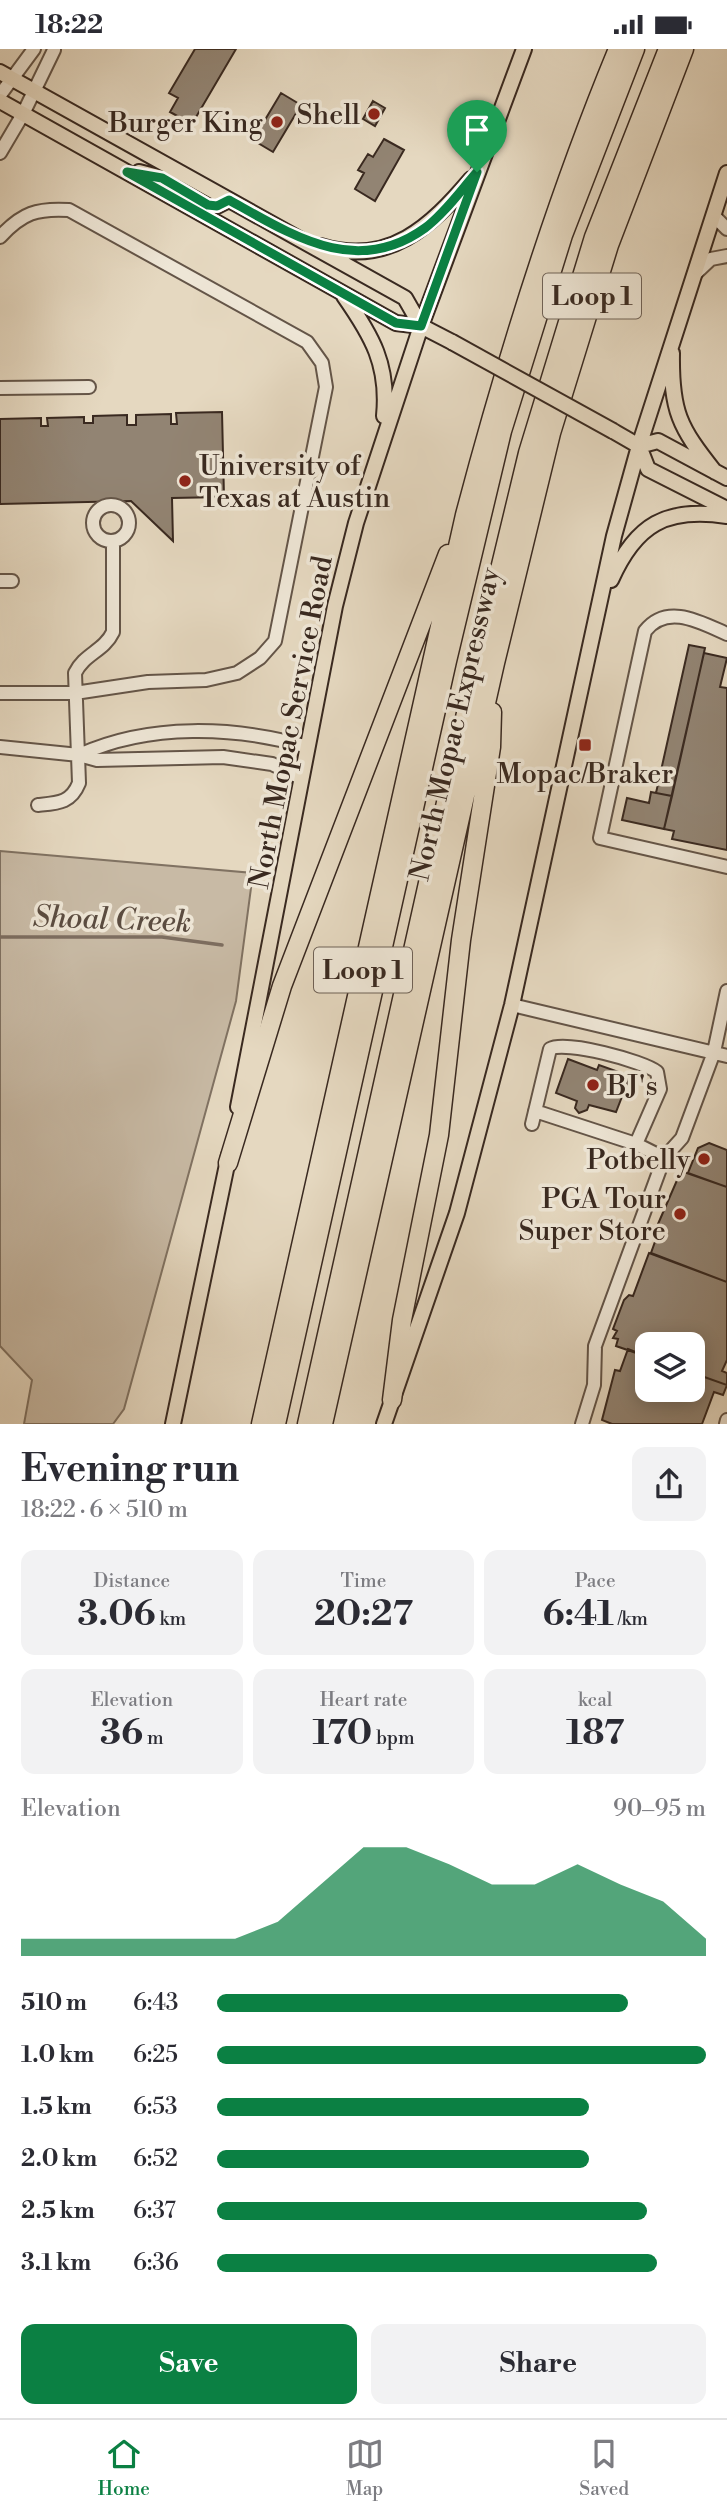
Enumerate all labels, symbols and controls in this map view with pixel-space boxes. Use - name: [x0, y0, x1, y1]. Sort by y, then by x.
- text: 18:22: [35, 9, 103, 41]
- place label: Shell: [297, 98, 360, 133]
- pin: [447, 100, 507, 172]
- place label: Burger King: [107, 106, 263, 141]
- marker: Shell: [366, 106, 382, 122]
- icon: arrive: [458, 111, 496, 149]
- marker: Burger King: [269, 114, 285, 130]
- road number: Loop 1: [543, 273, 641, 319]
- place label: University of Texas at Austin: [199, 449, 391, 516]
- marker: University of Texas at Austin: [177, 473, 193, 489]
- street label: North Mopac Service Road: [242, 553, 341, 892]
- street label: North Mopac Expressway: [402, 564, 509, 884]
- marker: Mopac/Braker: [577, 737, 593, 753]
- place label: Mopac/Braker: [497, 757, 673, 792]
- water label: Shoal Creek: [32, 898, 192, 942]
- road number: Loop 1: [314, 947, 412, 993]
- place label: BJ's: [606, 1069, 658, 1104]
- marker: BJ's: [585, 1077, 601, 1093]
- place label: Potbelly: [587, 1143, 690, 1178]
- marker: Potbelly: [696, 1151, 712, 1167]
- place label: PGA Tour Super Store: [518, 1182, 666, 1249]
- marker: PGA Tour Super Store: [672, 1206, 688, 1222]
- map controls: [635, 1332, 705, 1402]
- button: layers: [635, 1332, 705, 1402]
- text: Evening run: [21, 1446, 239, 1493]
- button: share: [632, 1447, 706, 1521]
- text: 18:22 · 6 × 510 m: [21, 1496, 188, 1524]
- text: Distance: [93, 1569, 170, 1593]
- text: Time: [341, 1569, 386, 1593]
- text: Pace: [575, 1569, 616, 1593]
- text: 3.06: [78, 1593, 156, 1636]
- text: 20:27: [314, 1593, 413, 1636]
- text: 6:41: [542, 1593, 614, 1636]
- text: km: [156, 1607, 186, 1631]
- text: /km: [614, 1607, 648, 1631]
- text: Elevation: [91, 1688, 173, 1712]
- text: Heart rate: [320, 1688, 407, 1712]
- text: kcal: [578, 1688, 612, 1712]
- text: 36: [100, 1712, 143, 1755]
- text: 170: [312, 1712, 372, 1755]
- text: 187: [566, 1712, 624, 1755]
- text: m: [143, 1726, 164, 1750]
- text: bpm: [372, 1726, 415, 1750]
- text: Elevation: [21, 1795, 121, 1823]
- text: 90–95 m: [613, 1795, 706, 1823]
- text: 510 m: [21, 1989, 87, 2017]
- text: 6:43: [133, 1989, 179, 2017]
- text: 1.0 km: [21, 2041, 94, 2069]
- text: 6:25: [133, 2041, 178, 2069]
- text: 1.5 km: [21, 2093, 92, 2121]
- text: 6:53: [133, 2093, 178, 2121]
- text: 2.0 km: [21, 2145, 97, 2173]
- text: 6:52: [133, 2145, 178, 2173]
- text: 2.5 km: [21, 2197, 95, 2225]
- text: 6:37: [133, 2197, 176, 2225]
- text: 3.1 km: [21, 2249, 91, 2277]
- text: 6:36: [133, 2249, 179, 2277]
- button: Save: [21, 2324, 357, 2404]
- button: Share: [371, 2324, 706, 2404]
- tab: Home: [98, 2435, 150, 2501]
- tab: Map: [346, 2435, 384, 2501]
- tab: Saved: [579, 2435, 629, 2501]

